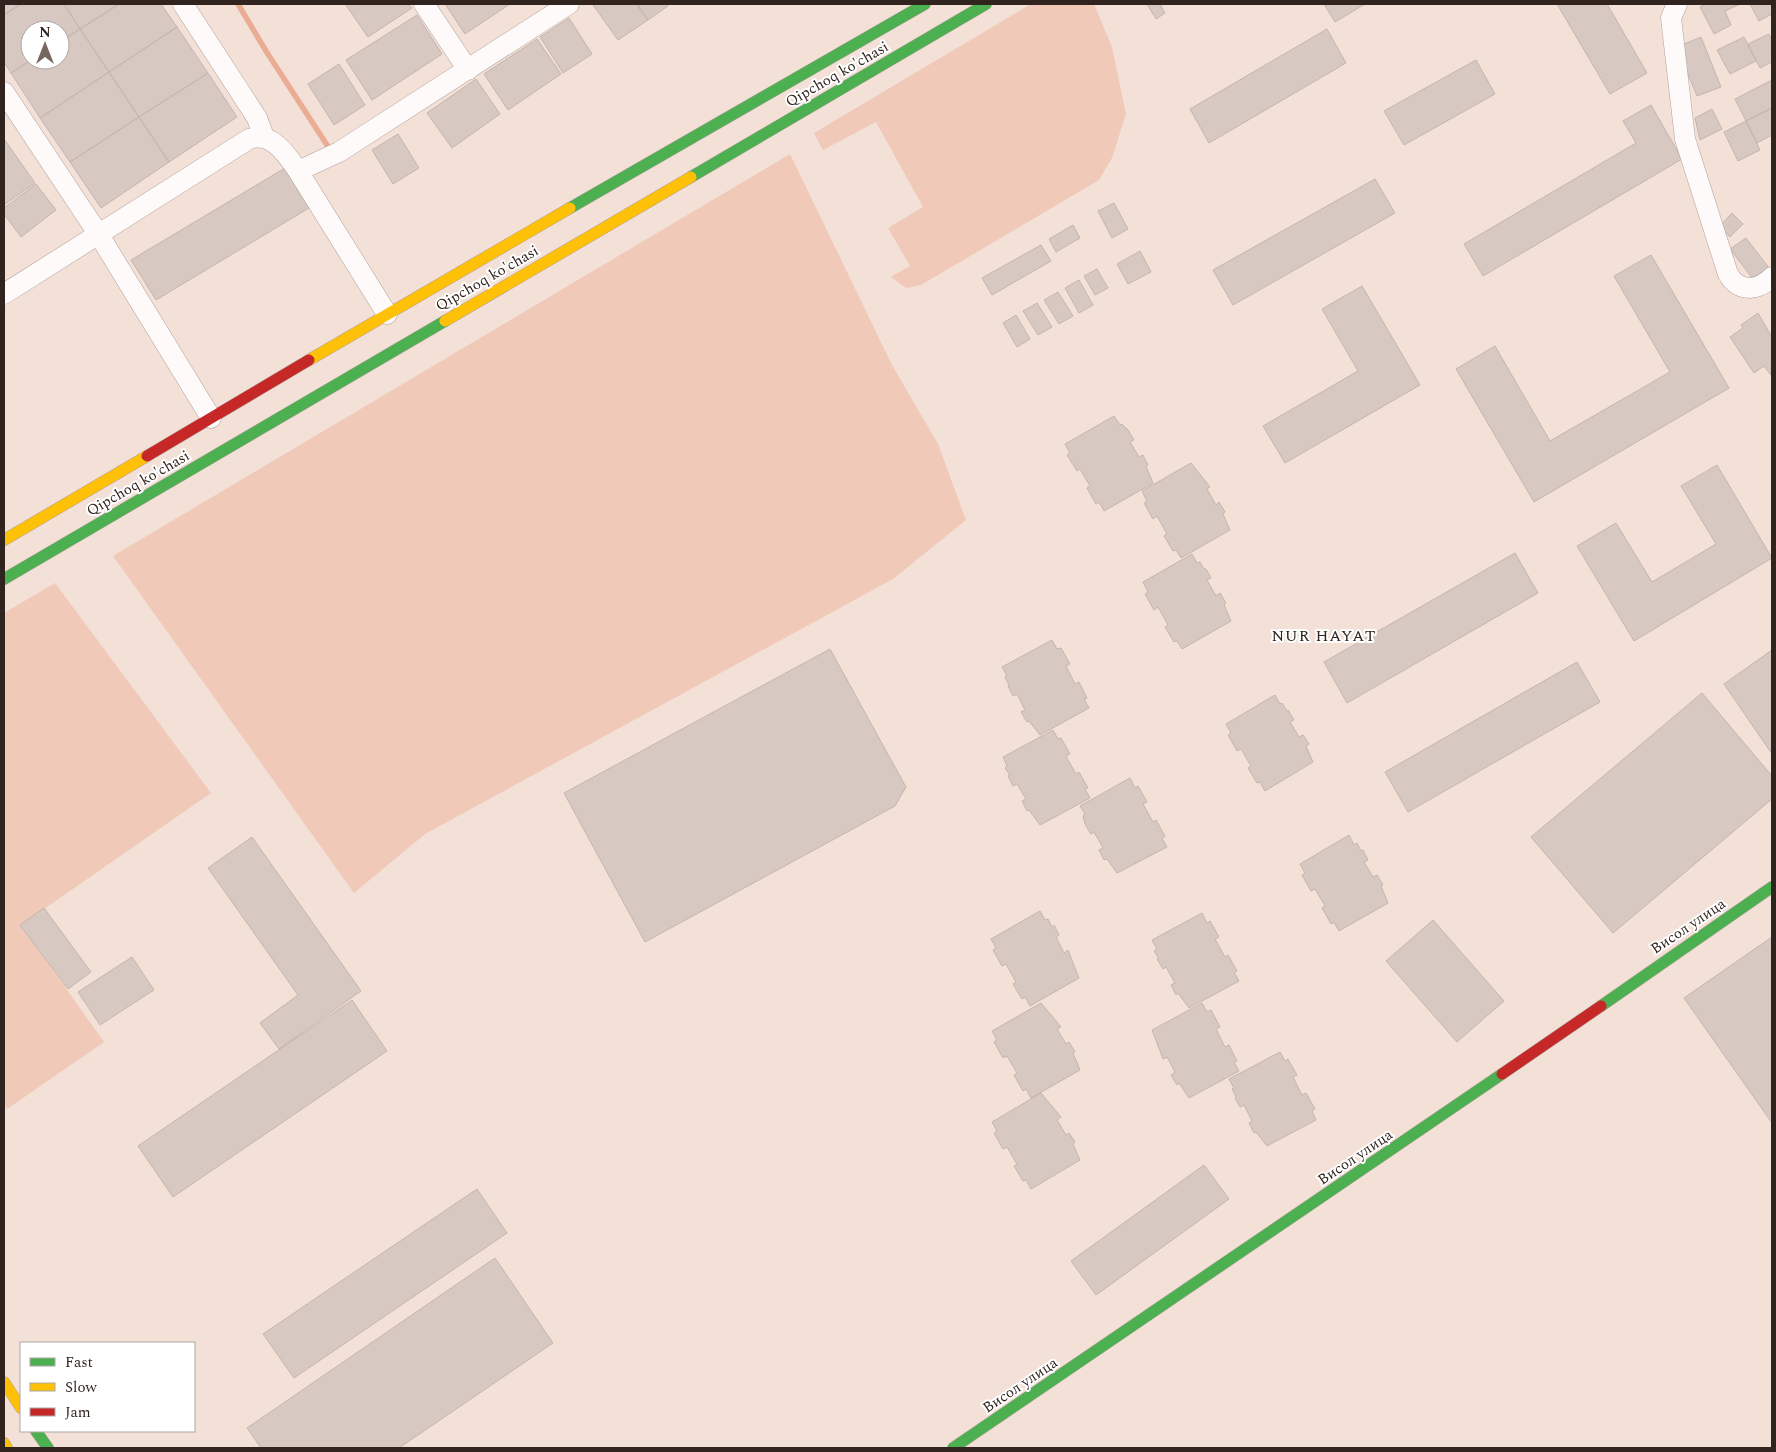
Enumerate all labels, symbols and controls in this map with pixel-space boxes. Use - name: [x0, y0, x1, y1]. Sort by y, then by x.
- north arrow: [20, 20, 70, 70]
- text: N: [39, 22, 51, 43]
- street label: Qipchoq ko'chasi: [781, 36, 893, 113]
- street label: Qipchoq ko'chasi: [431, 240, 543, 317]
- street label: Qipchoq ko'chasi: [82, 445, 194, 522]
- district label: NUR HAYAT: [1271, 624, 1377, 648]
- street label: Висол улица: [1646, 892, 1731, 960]
- street label: Висол улица: [1313, 1123, 1398, 1191]
- legend: [20, 1342, 195, 1432]
- text: Fast: [65, 1351, 93, 1374]
- street label: Висол улица: [978, 1351, 1063, 1419]
- text: Slow: [65, 1376, 97, 1399]
- text: Jam: [65, 1401, 91, 1424]

